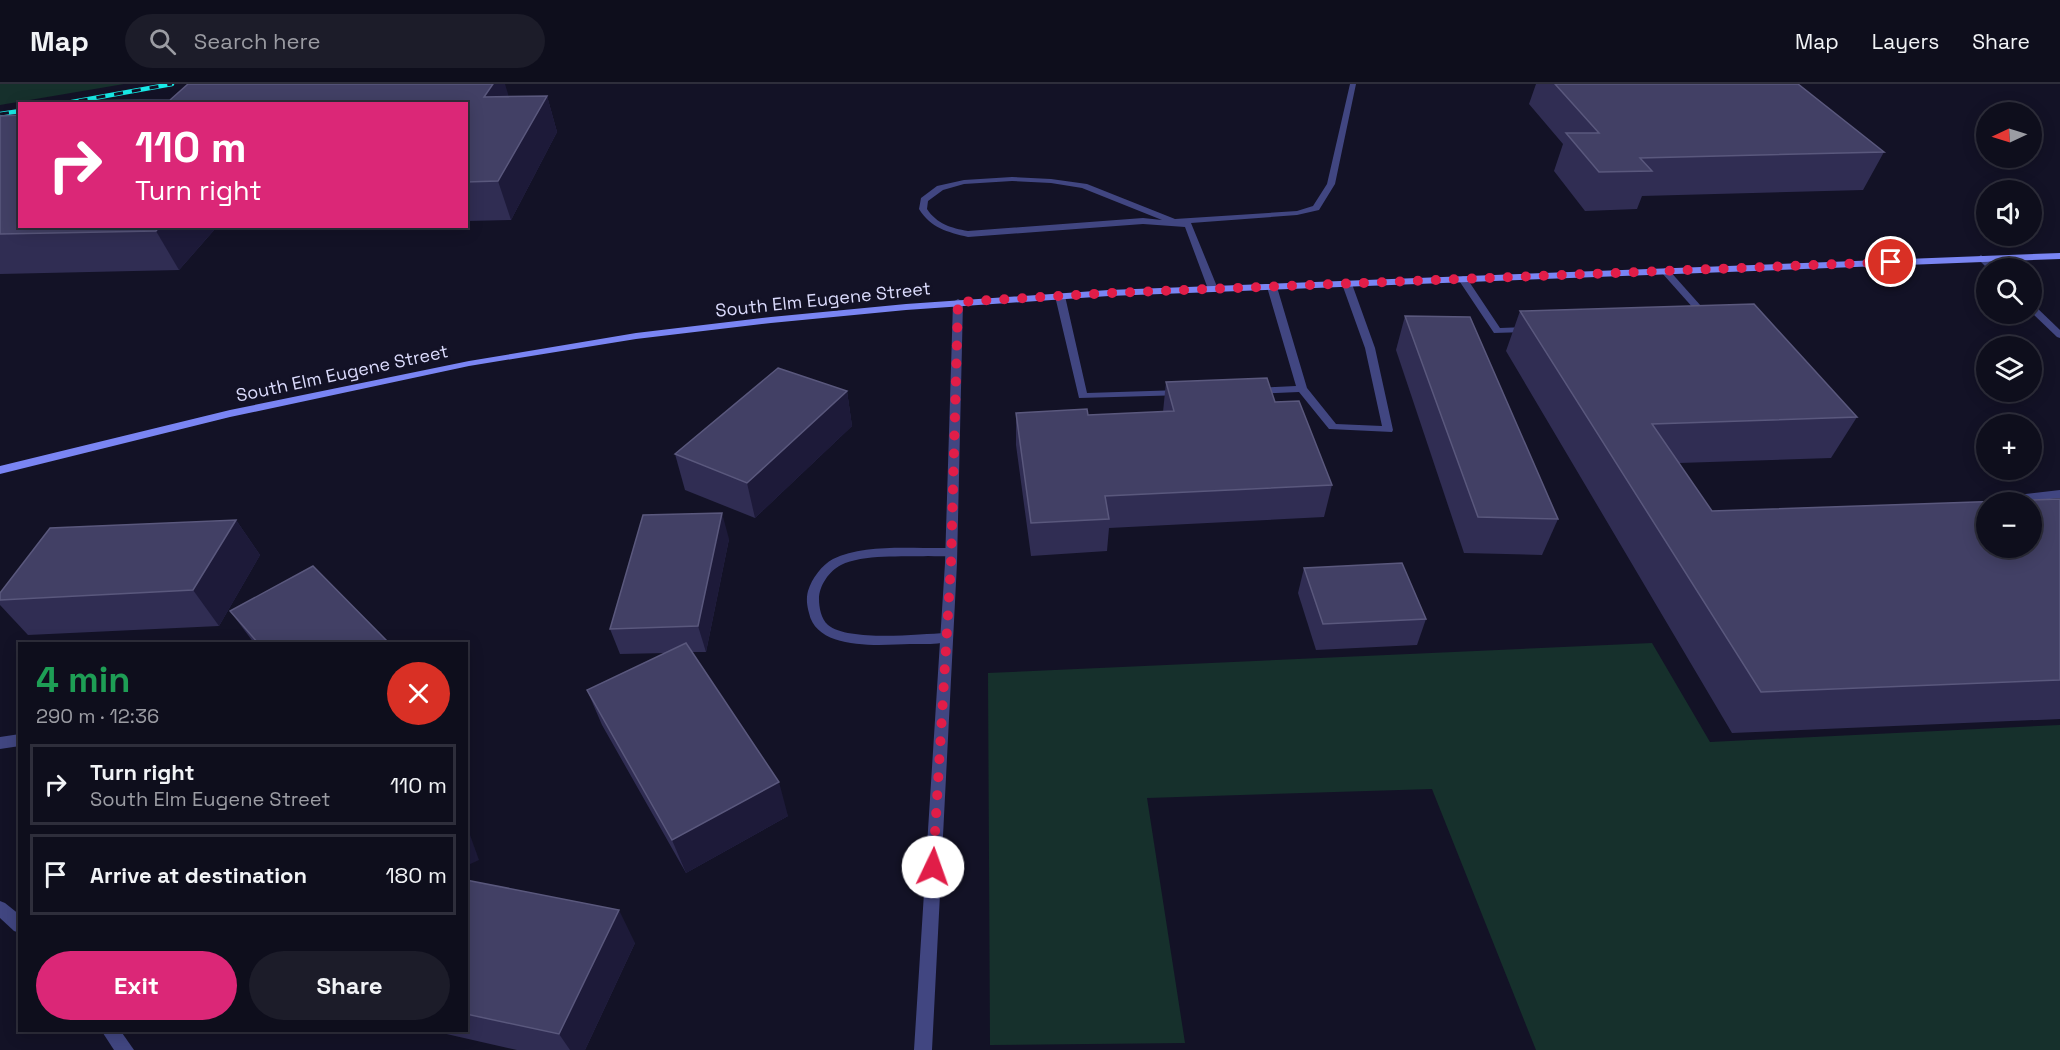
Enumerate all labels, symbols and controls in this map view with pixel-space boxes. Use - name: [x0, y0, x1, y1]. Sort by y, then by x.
- search box: [125, 14, 545, 68]
- text: Map: [30, 23, 89, 59]
- icon: search: [146, 25, 179, 58]
- text: Search here: [194, 27, 321, 55]
- text: Map: [1795, 28, 1839, 55]
- text: Layers: [1872, 28, 1939, 55]
- text: Share: [1972, 28, 2030, 55]
- north arrow: [1976, 102, 2042, 168]
- map controls: [1976, 102, 2042, 558]
- text: 110 m: [135, 121, 247, 174]
- icon: right: [36, 126, 114, 204]
- text: Turn right: [135, 173, 262, 208]
- button: sound: [1976, 180, 2042, 246]
- pin: [1865, 236, 1916, 287]
- icon: arrive: [1874, 245, 1907, 278]
- button: search: [1976, 258, 2042, 324]
- street label: South Elm Eugene Street: [714, 276, 932, 322]
- button: layers: [1976, 336, 2042, 402]
- street label: South Elm Eugene Street: [234, 339, 450, 407]
- button: +: [1976, 414, 2042, 480]
- button: −: [1976, 492, 2042, 558]
- text: 4 min: [36, 657, 131, 703]
- button: close: [387, 662, 450, 725]
- text: 290 m · 12:36: [36, 703, 159, 729]
- text: Turn right: [90, 758, 195, 786]
- icon: right: [39, 768, 72, 801]
- text: 110 m: [390, 771, 447, 799]
- text: South Elm Eugene Street: [90, 786, 331, 812]
- position arrow: [901, 835, 965, 899]
- icon: arrive: [39, 858, 72, 891]
- text: Arrive at destination: [90, 861, 307, 889]
- text: 180 m: [385, 861, 447, 889]
- button: Exit: [36, 951, 237, 1020]
- button: Share: [249, 951, 450, 1020]

